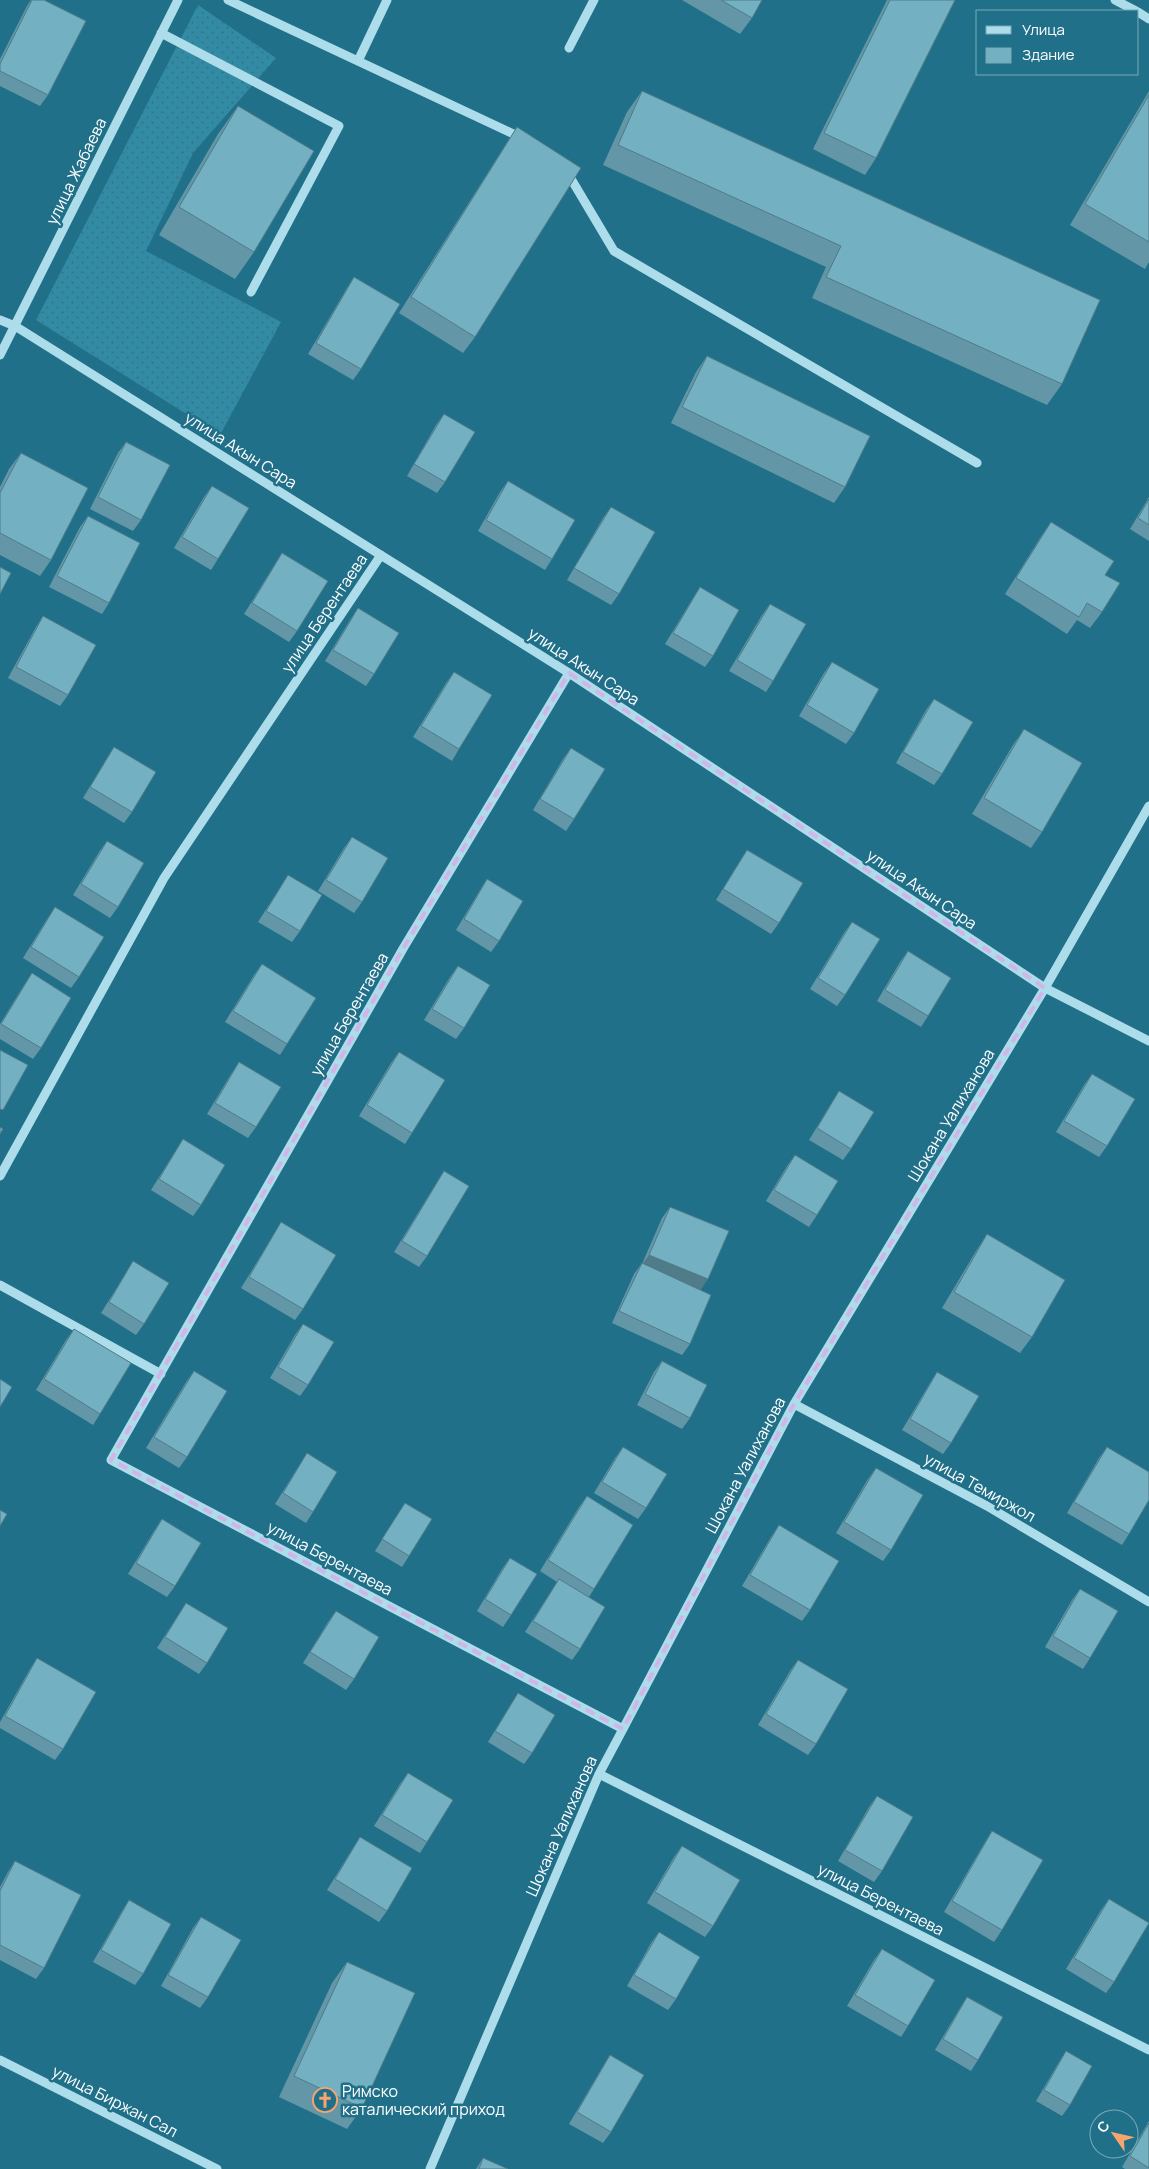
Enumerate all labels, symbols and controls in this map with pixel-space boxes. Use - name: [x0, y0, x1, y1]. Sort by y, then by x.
- legend: [976, 10, 1139, 75]
- text: Улица: [1022, 19, 1065, 40]
- text: Здание: [1022, 44, 1075, 65]
- street label: улица Жабаева: [41, 114, 111, 228]
- street label: улица Акын Сара: [181, 407, 301, 493]
- street label: улица Берентаева: [276, 549, 372, 677]
- street label: улица Акын Сара: [524, 622, 644, 710]
- street label: улица Акын Сара: [863, 844, 981, 934]
- street label: улица Берентаева: [305, 948, 393, 1080]
- street label: Шокана Уалиханова: [903, 1044, 999, 1186]
- street label: Шокана Уалиханова: [700, 1393, 790, 1537]
- street label: улица Темиржол: [920, 1447, 1040, 1527]
- street label: улица Берентаева: [263, 1516, 397, 1600]
- street label: Шокана Уалиханова: [520, 1752, 602, 1900]
- street label: улица Берентаева: [814, 1858, 948, 1940]
- street label: улица Биржан Сал: [48, 2060, 182, 2142]
- place label: Римско каталический приход: [342, 2080, 505, 2120]
- church icon: Римско каталический приход: [312, 2087, 338, 2113]
- north arrow: [1089, 2109, 1139, 2159]
- text: С: [1092, 2117, 1114, 2136]

